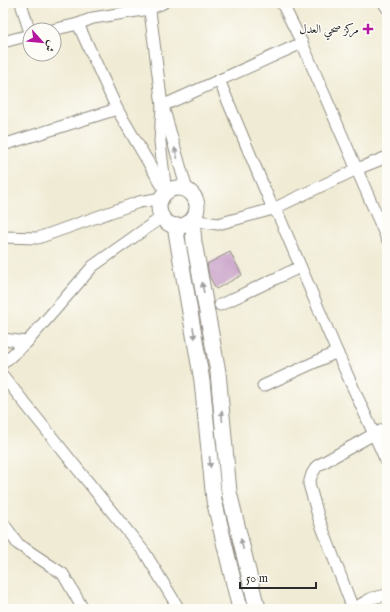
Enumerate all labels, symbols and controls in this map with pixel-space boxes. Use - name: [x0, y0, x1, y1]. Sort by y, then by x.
- north arrow: [22, 22, 62, 62]
- place label: مركز صحي العدل: [299, 22, 359, 41]
- marker: مركز صحي العدل: [362, 23, 374, 35]
- text: ش: [41, 38, 59, 54]
- one-way arrow: [173, 147, 179, 159]
- one-way arrow: [200, 282, 206, 294]
- one-way arrow: [191, 327, 197, 339]
- one-way arrow: [219, 410, 226, 422]
- one-way arrow: [207, 456, 213, 468]
- one-way arrow: [239, 538, 245, 550]
- scale bar: [240, 564, 316, 590]
- text: 50 m: [246, 571, 268, 586]

